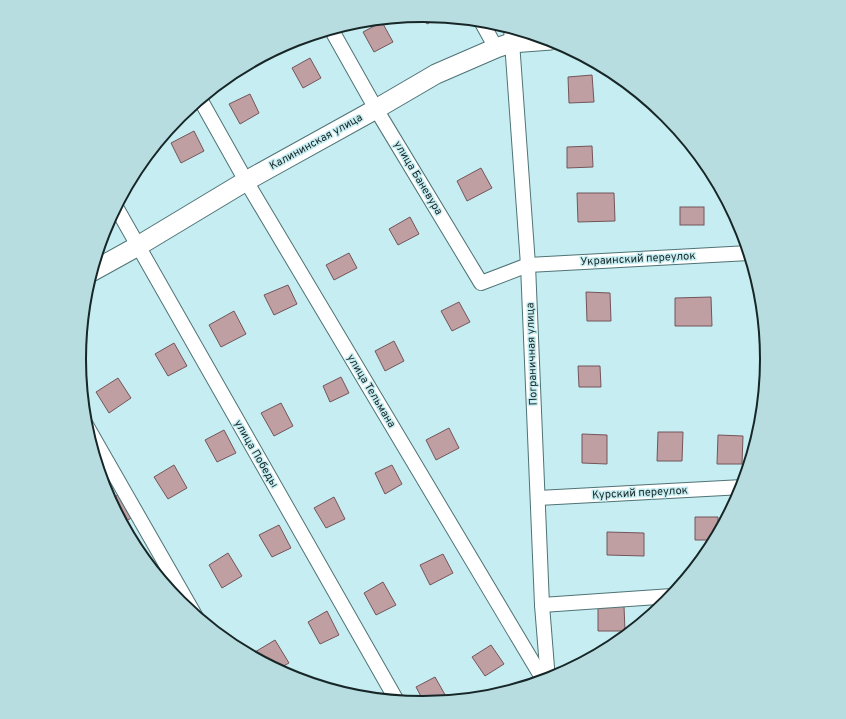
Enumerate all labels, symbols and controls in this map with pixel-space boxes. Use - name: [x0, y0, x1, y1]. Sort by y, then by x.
- street label: Калининская улица: [267, 111, 365, 173]
- street label: улица Баневура: [390, 138, 446, 218]
- street label: Украинский переулок: [580, 249, 696, 269]
- street label: Пограничная улица: [523, 302, 541, 406]
- street label: улица Тельмана: [344, 352, 399, 431]
- street label: улица Победы: [231, 418, 281, 490]
- street label: Курский переулок: [592, 483, 688, 503]

